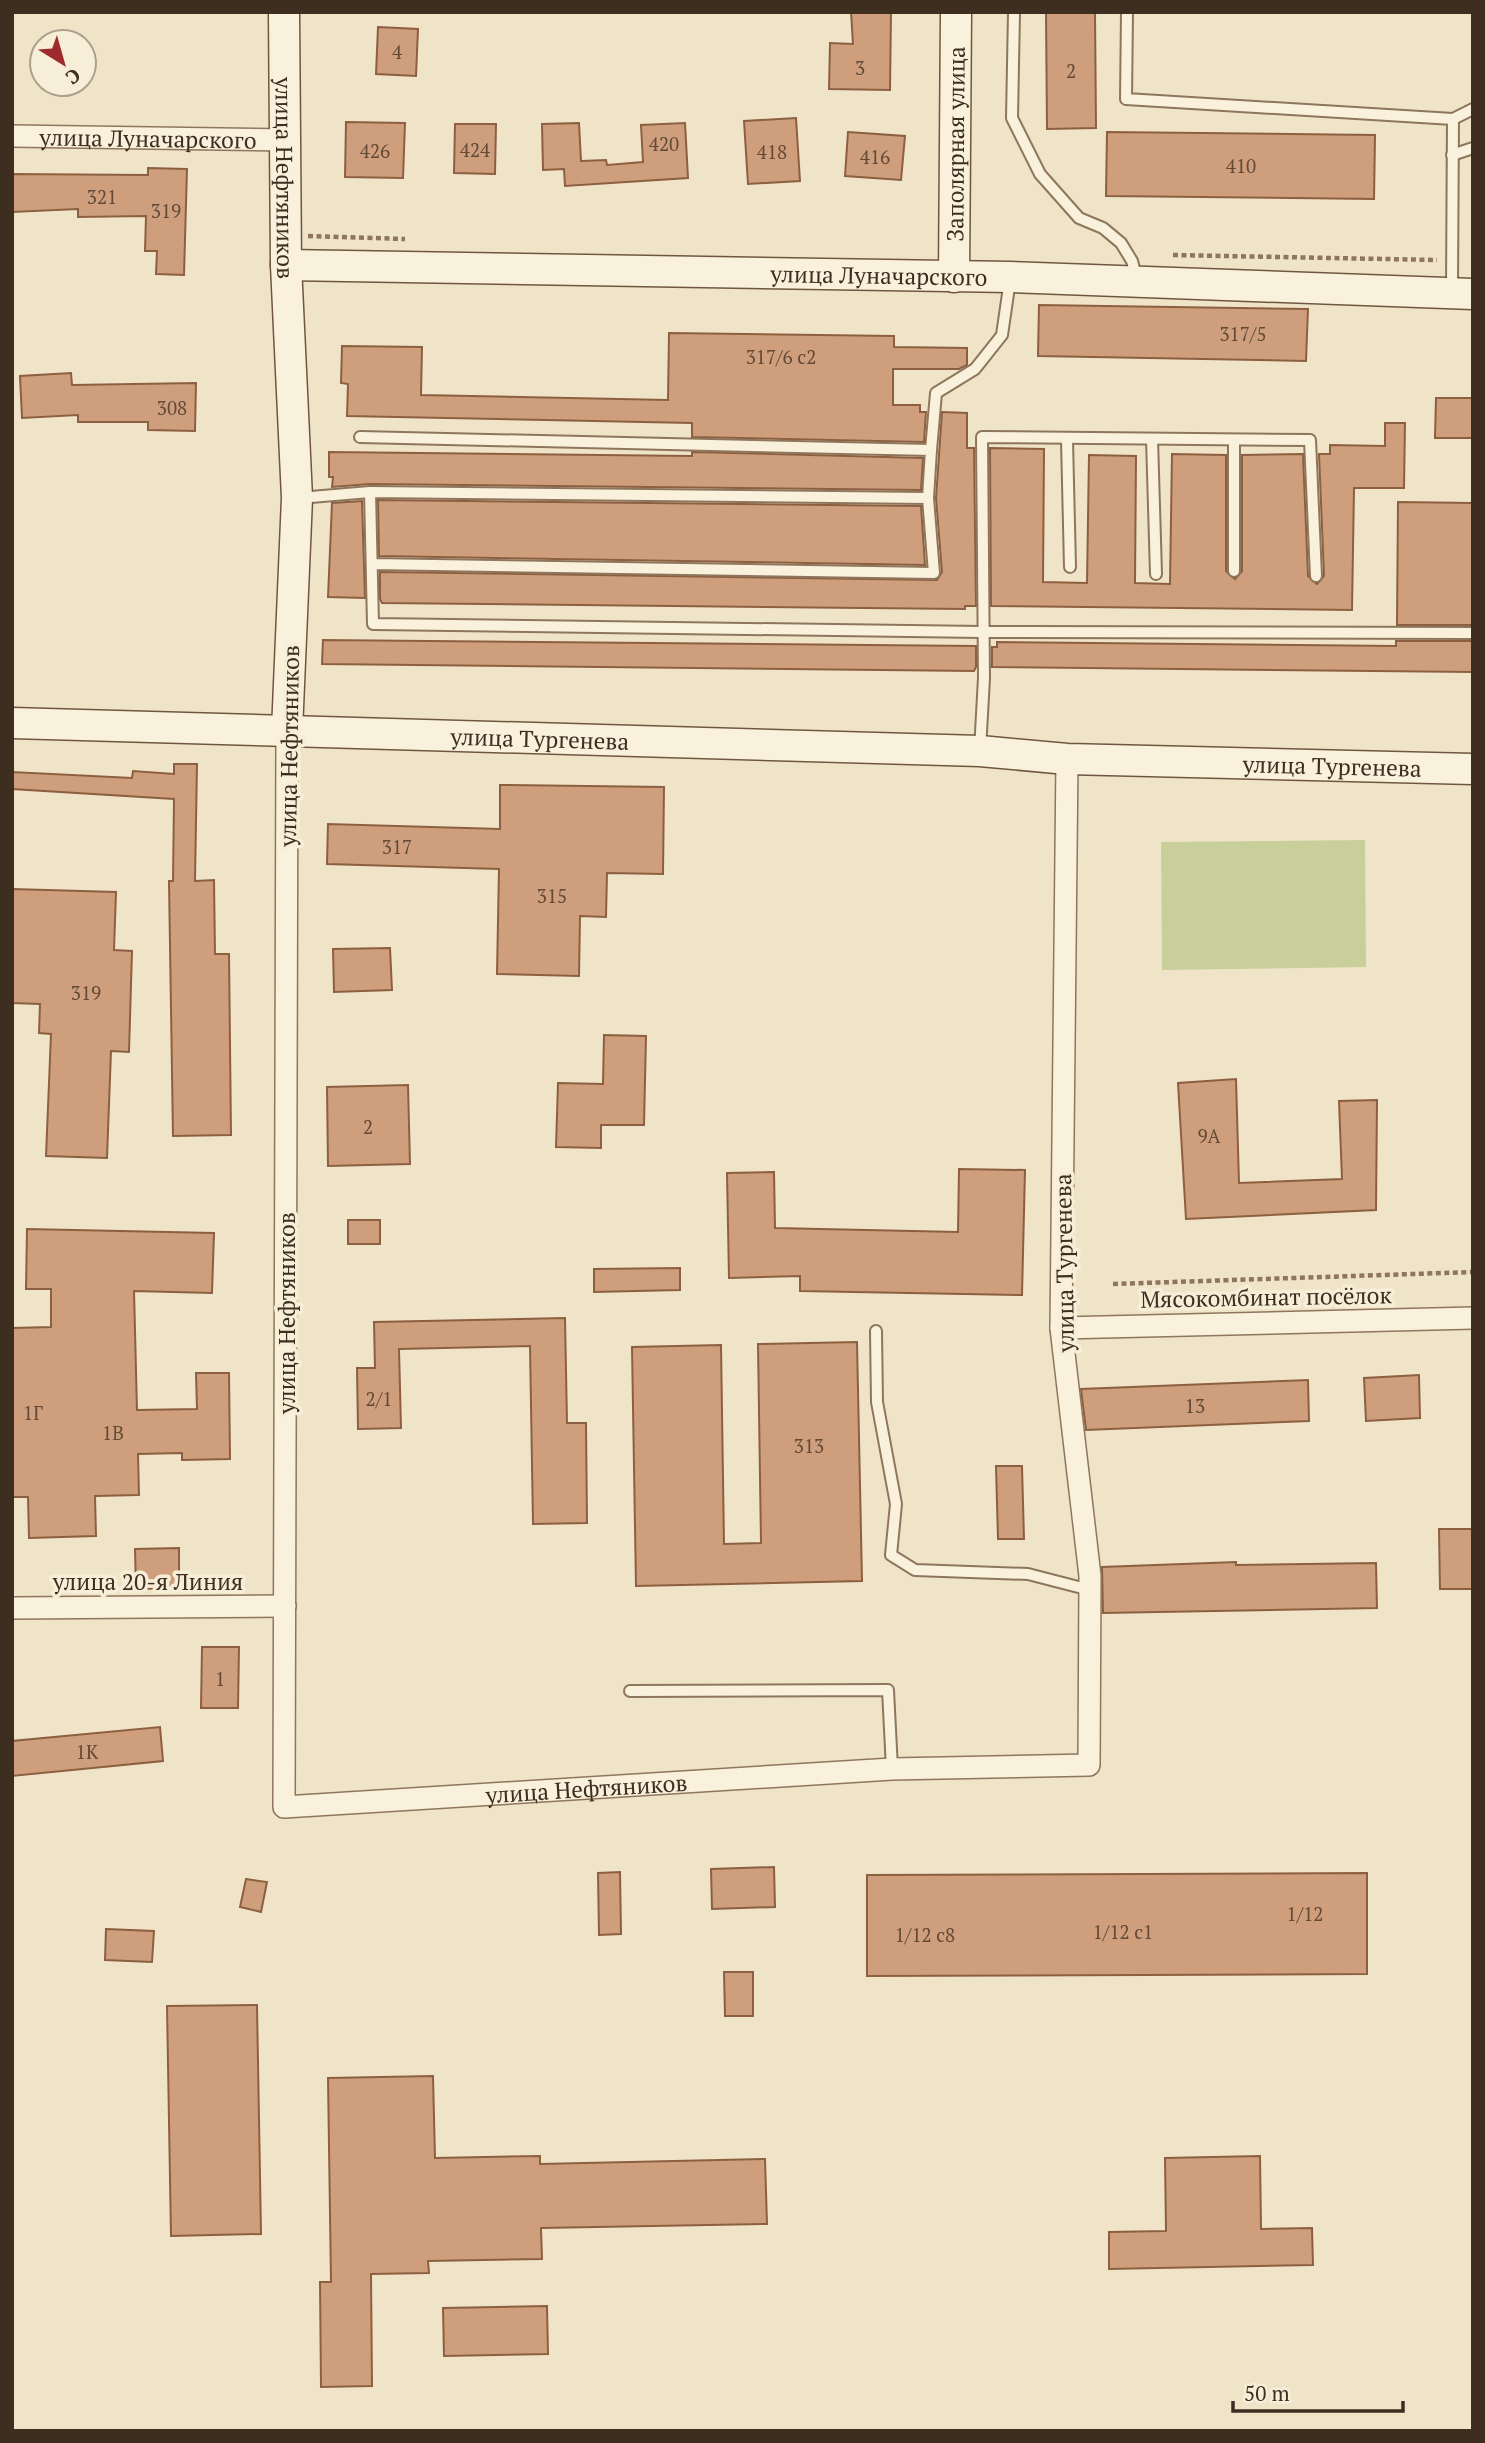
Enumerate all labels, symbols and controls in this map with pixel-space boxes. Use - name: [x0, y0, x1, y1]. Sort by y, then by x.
- north arrow: [28, 28, 98, 98]
- house number: 4: [392, 39, 403, 64]
- street label: Заполярная улица: [939, 46, 971, 242]
- house number: 3: [855, 55, 865, 80]
- house number: 2: [1066, 58, 1076, 83]
- text: С: [61, 63, 86, 91]
- street label: улица Нефтяников: [269, 76, 302, 280]
- street label: улица Луначарского: [38, 121, 257, 155]
- house number: 420: [649, 131, 679, 156]
- house number: 424: [460, 137, 491, 162]
- house number: 426: [360, 138, 390, 163]
- house number: 418: [757, 139, 787, 164]
- house number: 416: [860, 144, 890, 169]
- house number: 410: [1226, 153, 1256, 178]
- house number: 321: [87, 184, 117, 209]
- house number: 319: [151, 198, 181, 223]
- street label: улица Луначарского: [769, 258, 988, 292]
- house number: 317/5: [1219, 321, 1267, 346]
- house number: 317/6 с2: [746, 344, 816, 369]
- house number: 308: [157, 395, 187, 420]
- street label: улица Нефтяников: [272, 645, 306, 848]
- street label: улица Тургенева: [449, 720, 630, 756]
- street label: улица Тургенева: [1241, 748, 1422, 783]
- house number: 317: [382, 834, 412, 859]
- house number: 315: [537, 883, 567, 908]
- house number: 319: [71, 980, 101, 1005]
- house number: 2: [363, 1114, 373, 1139]
- house number: 9А: [1197, 1123, 1221, 1148]
- street label: улица Тургенева: [1047, 1173, 1081, 1354]
- street label: улица Нефтяников: [271, 1212, 302, 1415]
- street label: Мясокомбинат посёлок: [1140, 1279, 1393, 1315]
- house number: 2/1: [366, 1386, 392, 1411]
- house number: 13: [1185, 1393, 1205, 1418]
- house number: 1Г: [23, 1400, 43, 1425]
- house number: 1В: [102, 1420, 124, 1445]
- house number: 313: [794, 1433, 824, 1458]
- street label: улица 20-я Линия: [52, 1566, 243, 1597]
- house number: 1: [215, 1666, 225, 1691]
- house number: 1К: [76, 1739, 99, 1764]
- street label: улица Нефтяников: [484, 1766, 688, 1810]
- house number: 1/12: [1287, 1901, 1323, 1926]
- house number: 1/12 с1: [1093, 1919, 1153, 1944]
- house number: 1/12 с8: [895, 1922, 955, 1947]
- scale bar: [1233, 2370, 1403, 2414]
- text: 50 m: [1244, 2379, 1290, 2407]

